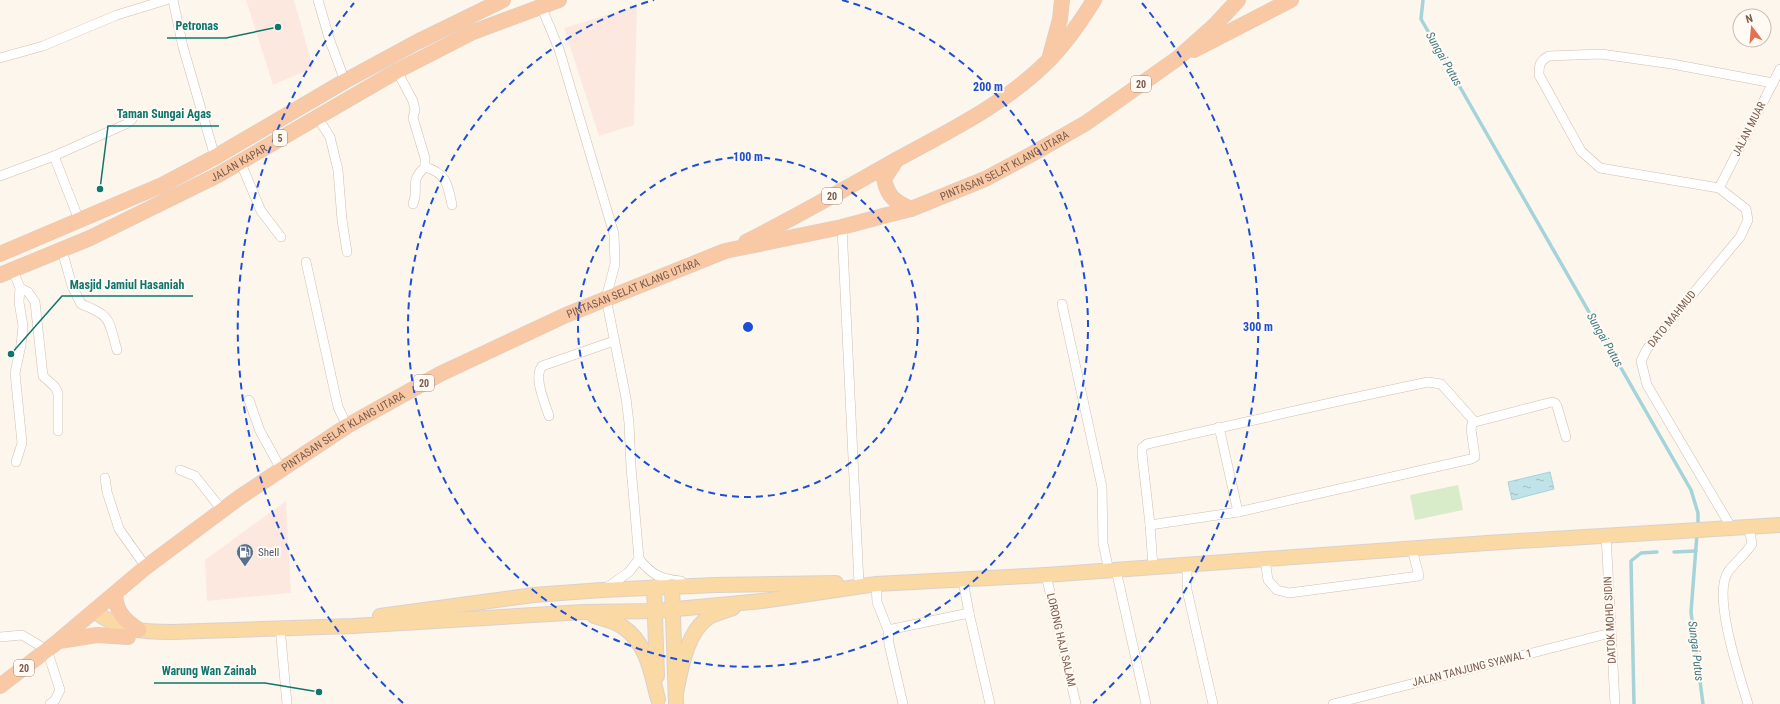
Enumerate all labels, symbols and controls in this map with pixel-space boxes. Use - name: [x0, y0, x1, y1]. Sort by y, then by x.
- north arrow: [1732, 8, 1772, 48]
- text: N: [1744, 12, 1755, 26]
- callout: Petronas: [167, 14, 226, 38]
- text: Petronas: [176, 19, 219, 33]
- water label: Sungai Putus: [1423, 29, 1465, 89]
- road number: 20: [1131, 76, 1151, 92]
- text: 200 m: [973, 80, 1003, 94]
- street label: JALAN MUAR: [1730, 100, 1768, 158]
- callout: Taman Sungai Agas: [108, 102, 219, 126]
- text: Taman Sungai Agas: [117, 107, 212, 121]
- street label: PINTASAN SELAT KLANG UTARA: [938, 127, 1072, 203]
- road number: 5: [273, 130, 287, 146]
- street label: JALAN KAPAR: [209, 142, 269, 184]
- text: 100 m: [733, 150, 763, 164]
- road number: 20: [822, 188, 842, 204]
- street label: PINTASAN SELAT KLANG UTARA: [565, 255, 702, 321]
- callout: Masjid Jamiul Hasaniah: [62, 272, 193, 296]
- text: Masjid Jamiul Hasaniah: [70, 278, 184, 292]
- street label: DATO MAHMUD: [1645, 288, 1699, 350]
- water label: Sungai Putus: [1584, 310, 1626, 370]
- centre of rings: [741, 320, 755, 334]
- text: 300 m: [1243, 320, 1273, 334]
- road number: 20: [414, 375, 434, 391]
- street label: PINTASAN SELAT KLANG UTARA: [279, 388, 408, 474]
- fuel station icon: Shell: [235, 542, 255, 567]
- place label: Shell: [258, 546, 279, 559]
- street label: DATOK MOHD SIDIN: [1601, 576, 1619, 664]
- street label: LORONG HAJI SALAM: [1044, 592, 1078, 688]
- water label: Sungai Putus: [1685, 620, 1707, 682]
- street label: JALAN TANJUNG SYAWAL 1: [1411, 647, 1533, 689]
- callout: Warung Wan Zainab: [154, 659, 265, 683]
- road number: 20: [14, 660, 34, 676]
- text: Warung Wan Zainab: [162, 664, 256, 678]

